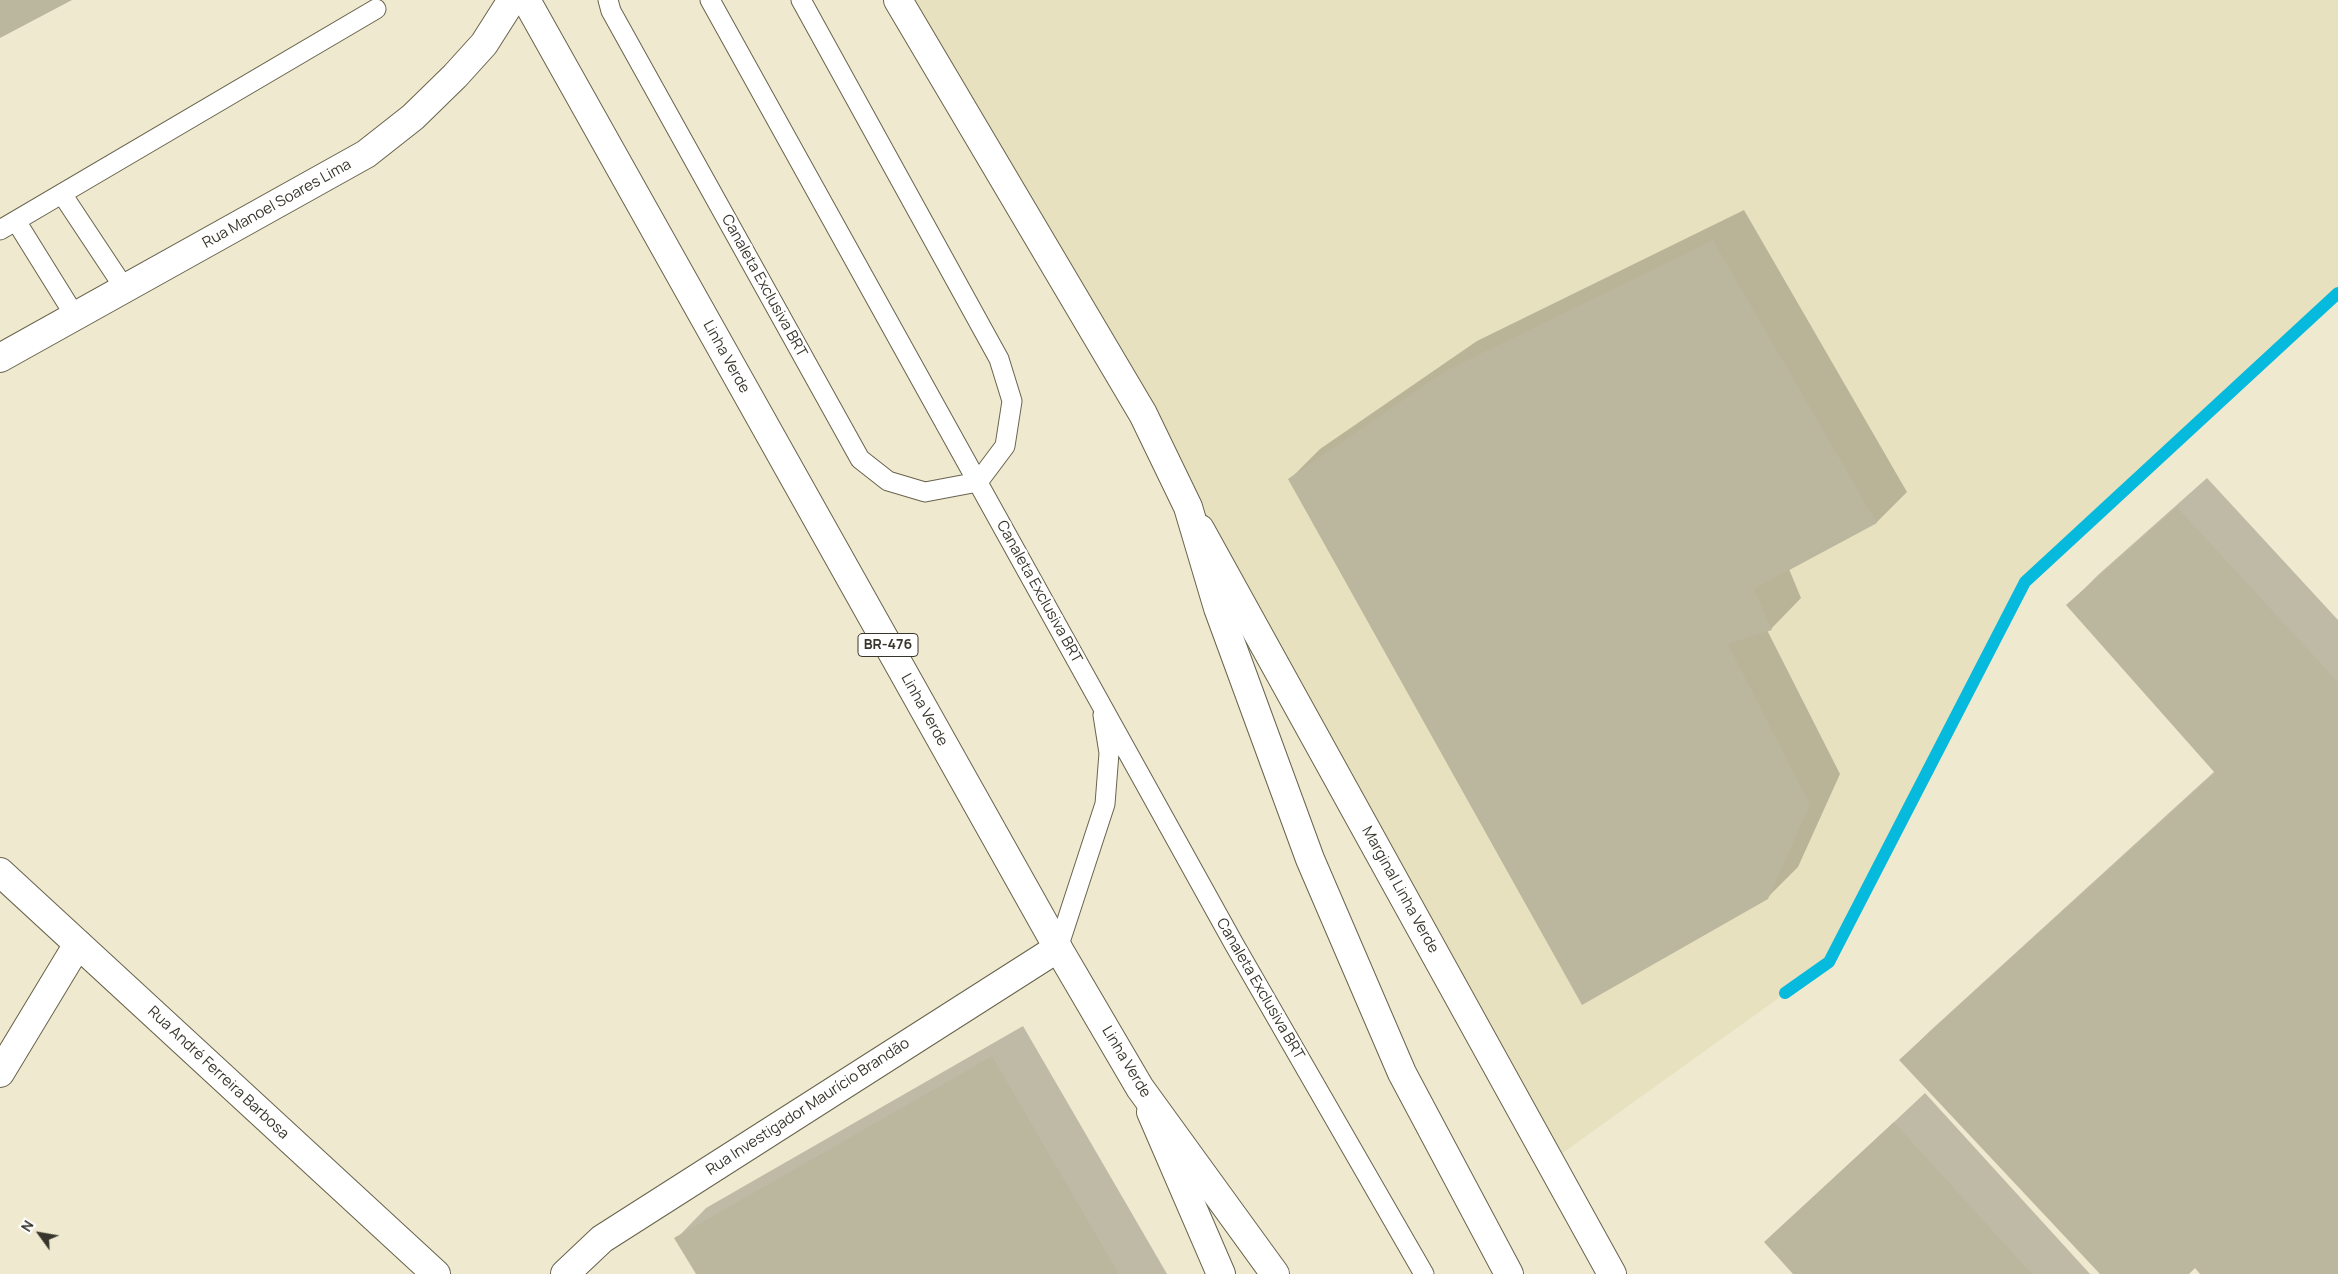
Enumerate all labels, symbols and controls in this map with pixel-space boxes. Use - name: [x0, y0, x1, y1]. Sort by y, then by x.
- street label: Rua Manoel Soares Lima: [200, 156, 354, 252]
- street label: Canaleta Exclusiva BRT: [717, 212, 811, 360]
- street label: Linha Verde: [699, 318, 753, 396]
- street label: Canaleta Exclusiva BRT: [992, 518, 1086, 666]
- road number: BR-476: [858, 634, 918, 656]
- street label: Linha Verde: [897, 671, 951, 749]
- street label: Marginal Linha Verde: [1358, 823, 1442, 957]
- street label: Canaleta Exclusiva BRT: [1212, 915, 1308, 1063]
- street label: Rua André Ferreira Barbosa: [144, 1003, 292, 1143]
- street label: Linha Verde: [1098, 1023, 1154, 1101]
- street label: Rua Investigador Maurício Brandão: [703, 1034, 913, 1180]
- north arrow: [15, 1209, 65, 1259]
- text: N: [16, 1216, 38, 1235]

